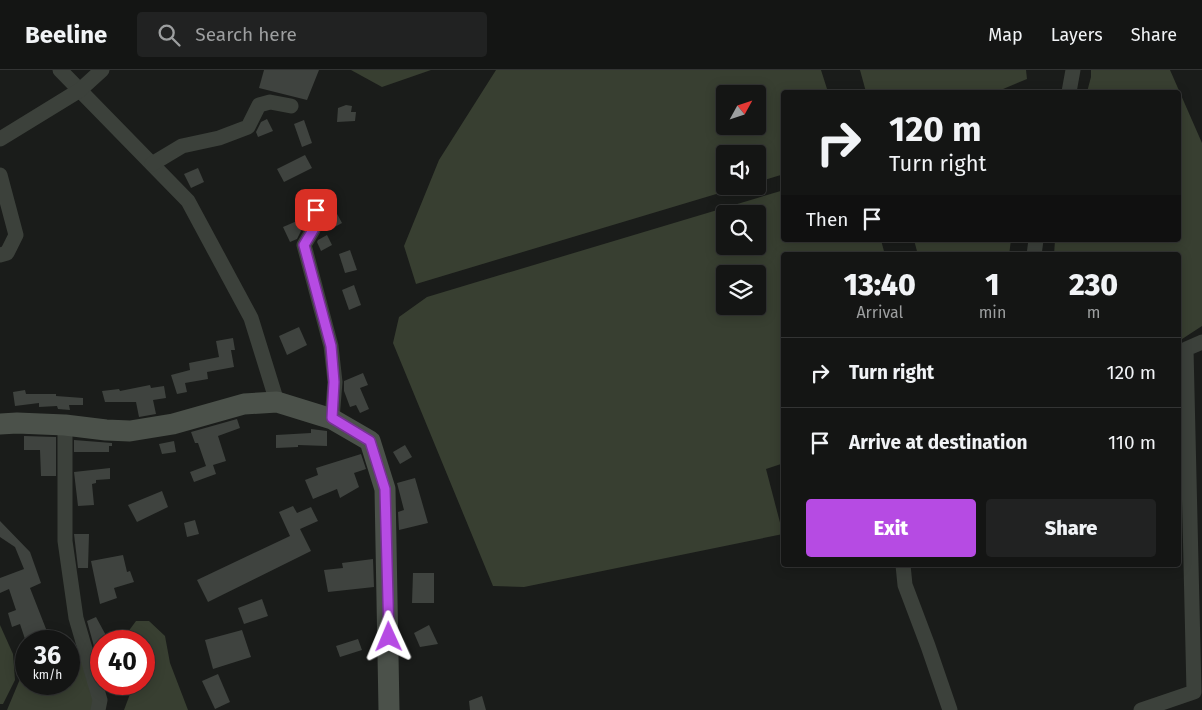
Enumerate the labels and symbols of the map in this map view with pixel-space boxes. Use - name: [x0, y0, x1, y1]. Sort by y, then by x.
- north arrow: [716, 85, 766, 135]
- pin: [295, 189, 337, 231]
- position arrow: [362, 610, 414, 662]
- speed limit sign: 40: [90, 630, 155, 695]

